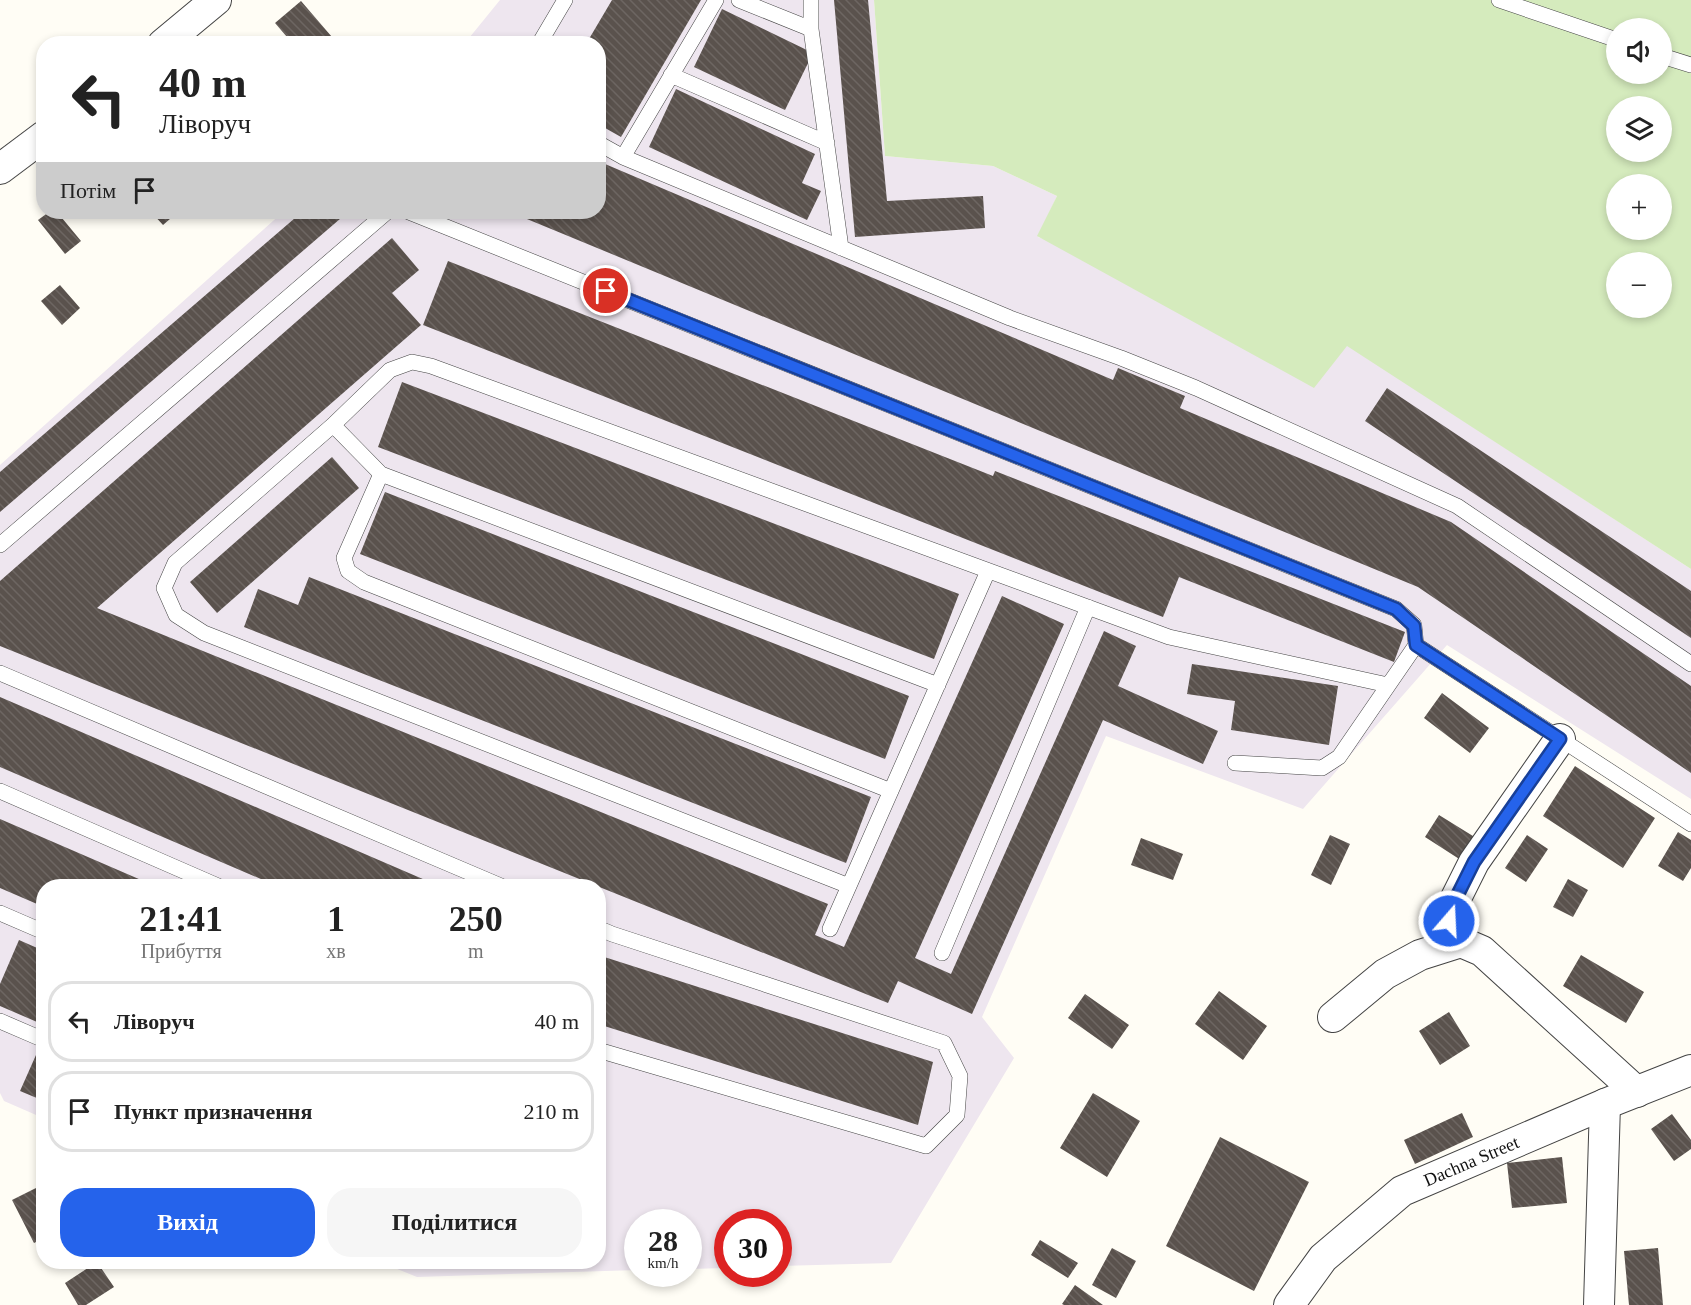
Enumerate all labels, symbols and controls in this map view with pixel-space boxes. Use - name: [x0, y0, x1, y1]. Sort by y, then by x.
- map controls: [1606, 18, 1672, 318]
- button: sound: [1606, 18, 1672, 84]
- icon: left: [60, 60, 138, 138]
- text: 40 m: [159, 60, 247, 106]
- button: layers: [1606, 96, 1672, 162]
- text: Ліворуч: [159, 109, 251, 139]
- icon: arrive: [128, 174, 161, 207]
- button: +: [1606, 174, 1672, 240]
- text: Потім: [60, 178, 116, 203]
- button: −: [1606, 252, 1672, 318]
- pin: [580, 265, 631, 316]
- icon: arrive: [589, 274, 622, 307]
- position arrow: [1417, 889, 1481, 953]
- text: 21:41: [139, 899, 223, 939]
- text: 1: [327, 899, 345, 939]
- text: 250: [449, 899, 503, 939]
- text: Прибуття: [141, 940, 222, 962]
- text: хв: [326, 940, 346, 962]
- text: m: [468, 940, 484, 962]
- icon: left: [63, 1005, 96, 1038]
- text: Ліворуч: [114, 1009, 195, 1034]
- text: 40 m: [534, 1009, 579, 1034]
- icon: arrive: [63, 1095, 96, 1128]
- text: Пункт призначення: [114, 1099, 312, 1124]
- text: 210 m: [523, 1099, 579, 1124]
- street label: Dachna Street: [1421, 1132, 1522, 1190]
- button: Вихід: [60, 1188, 315, 1257]
- button: Поділитися: [327, 1188, 582, 1257]
- speed limit sign: 30: [714, 1209, 792, 1287]
- text: 28: [648, 1224, 678, 1257]
- text: km/h: [648, 1255, 678, 1271]

